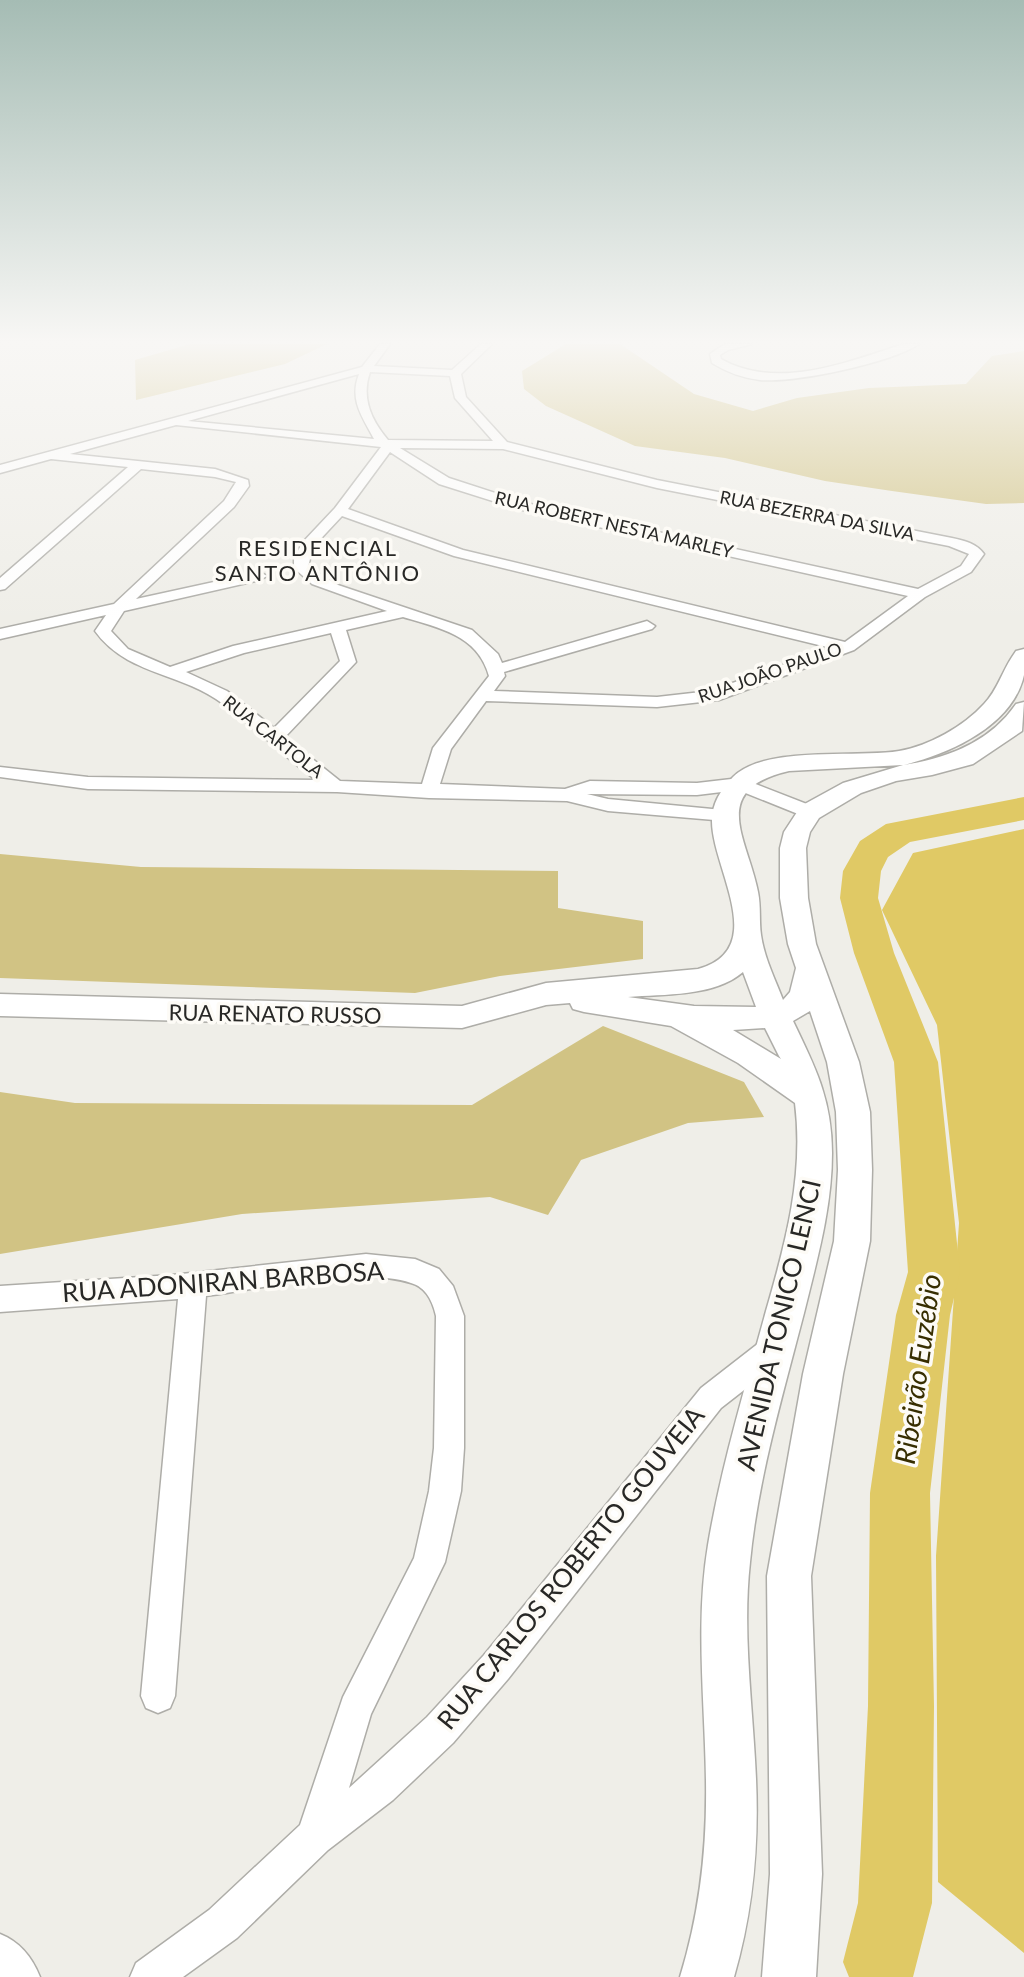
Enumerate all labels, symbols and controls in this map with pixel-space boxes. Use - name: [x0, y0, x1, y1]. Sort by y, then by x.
- street label: RUA BEZERRA DA SILVA: [718, 485, 917, 545]
- street label: RUA ROBERT NESTA MARLEY: [493, 486, 736, 562]
- district label: RESIDENCIAL SANTO ANTÔNIO: [215, 534, 421, 586]
- street label: RUA JOÃO PAULO: [695, 637, 844, 707]
- street label: RUA CARTOLA: [219, 690, 329, 783]
- street label: RUA RENATO RUSSO: [168, 998, 382, 1029]
- street label: AVENIDA TONICO LENCI: [729, 1176, 827, 1473]
- street label: RUA ADONIRAN BARBOSA: [61, 1254, 385, 1308]
- water label: Ribeirão Euzébio: [887, 1272, 947, 1466]
- street label: RUA CARLOS ROBERTO GOUVEIA: [430, 1399, 711, 1735]

